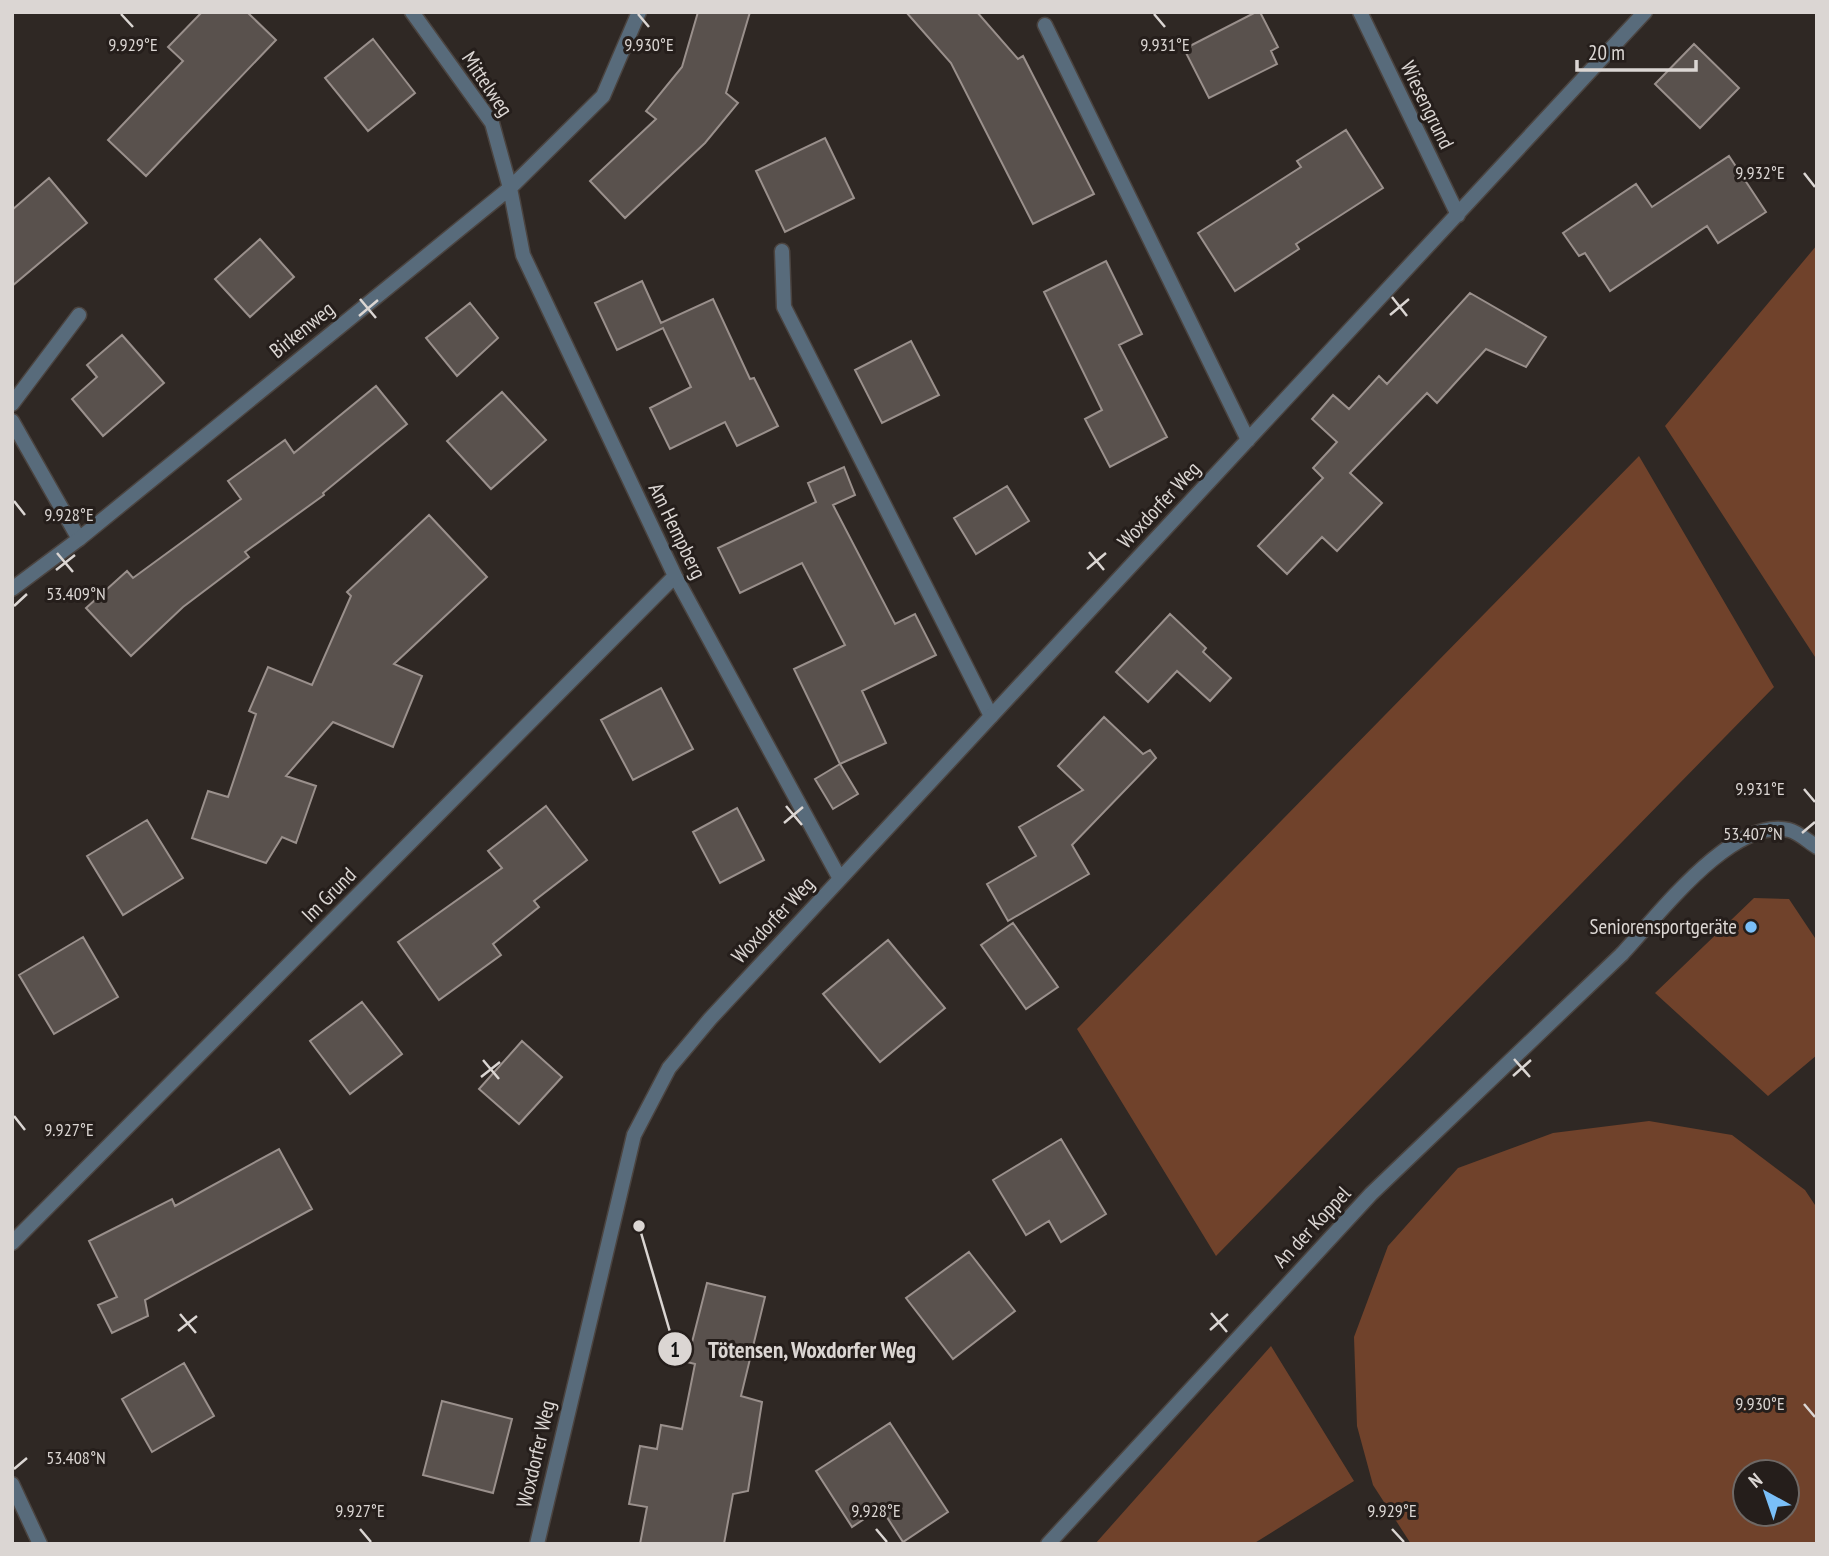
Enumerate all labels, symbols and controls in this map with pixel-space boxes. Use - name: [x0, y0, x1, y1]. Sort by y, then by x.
- scale bar: [1577, 28, 1696, 72]
- text: 9.929°E: [108, 33, 158, 56]
- text: 9.930°E: [624, 33, 674, 56]
- text: 9.931°E: [1140, 33, 1190, 56]
- text: 20 m: [1588, 39, 1625, 66]
- street label: Mittelweg: [456, 46, 519, 121]
- street label: Wiesengrund: [1395, 56, 1460, 153]
- text: 9.932°E: [1735, 161, 1785, 184]
- street label: Birkenweg: [264, 295, 340, 364]
- street label: Woxdorfer Weg: [1111, 455, 1206, 554]
- street label: Am Hempberg: [643, 478, 712, 583]
- text: 9.928°E: [44, 503, 94, 526]
- text: 53.409°N: [46, 582, 106, 605]
- text: 9.931°E: [1735, 777, 1785, 800]
- text: 53.407°N: [1723, 822, 1783, 845]
- street label: Im Grund: [296, 862, 362, 928]
- street label: Woxdorfer Weg: [725, 870, 820, 969]
- place label: Seniorensportgeräte: [1589, 913, 1737, 940]
- marker: Seniorensportgeräte: [1743, 919, 1759, 935]
- text: 9.927°E: [44, 1118, 94, 1141]
- street label: An der Koppel: [1267, 1180, 1356, 1273]
- callout: Tötensen, Woxdorfer Weg: [658, 1327, 931, 1371]
- text: Tötensen, Woxdorfer Weg: [708, 1335, 916, 1364]
- text: 1: [670, 1336, 680, 1363]
- text: 9.930°E: [1735, 1392, 1785, 1415]
- street label: Woxdorfer Weg: [510, 1398, 561, 1510]
- text: 53.408°N: [46, 1446, 106, 1469]
- north arrow: [1731, 1458, 1801, 1528]
- text: N: [1743, 1467, 1767, 1492]
- text: 9.927°E: [335, 1499, 385, 1522]
- text: 9.928°E: [851, 1499, 901, 1522]
- text: 9.929°E: [1367, 1499, 1417, 1522]

